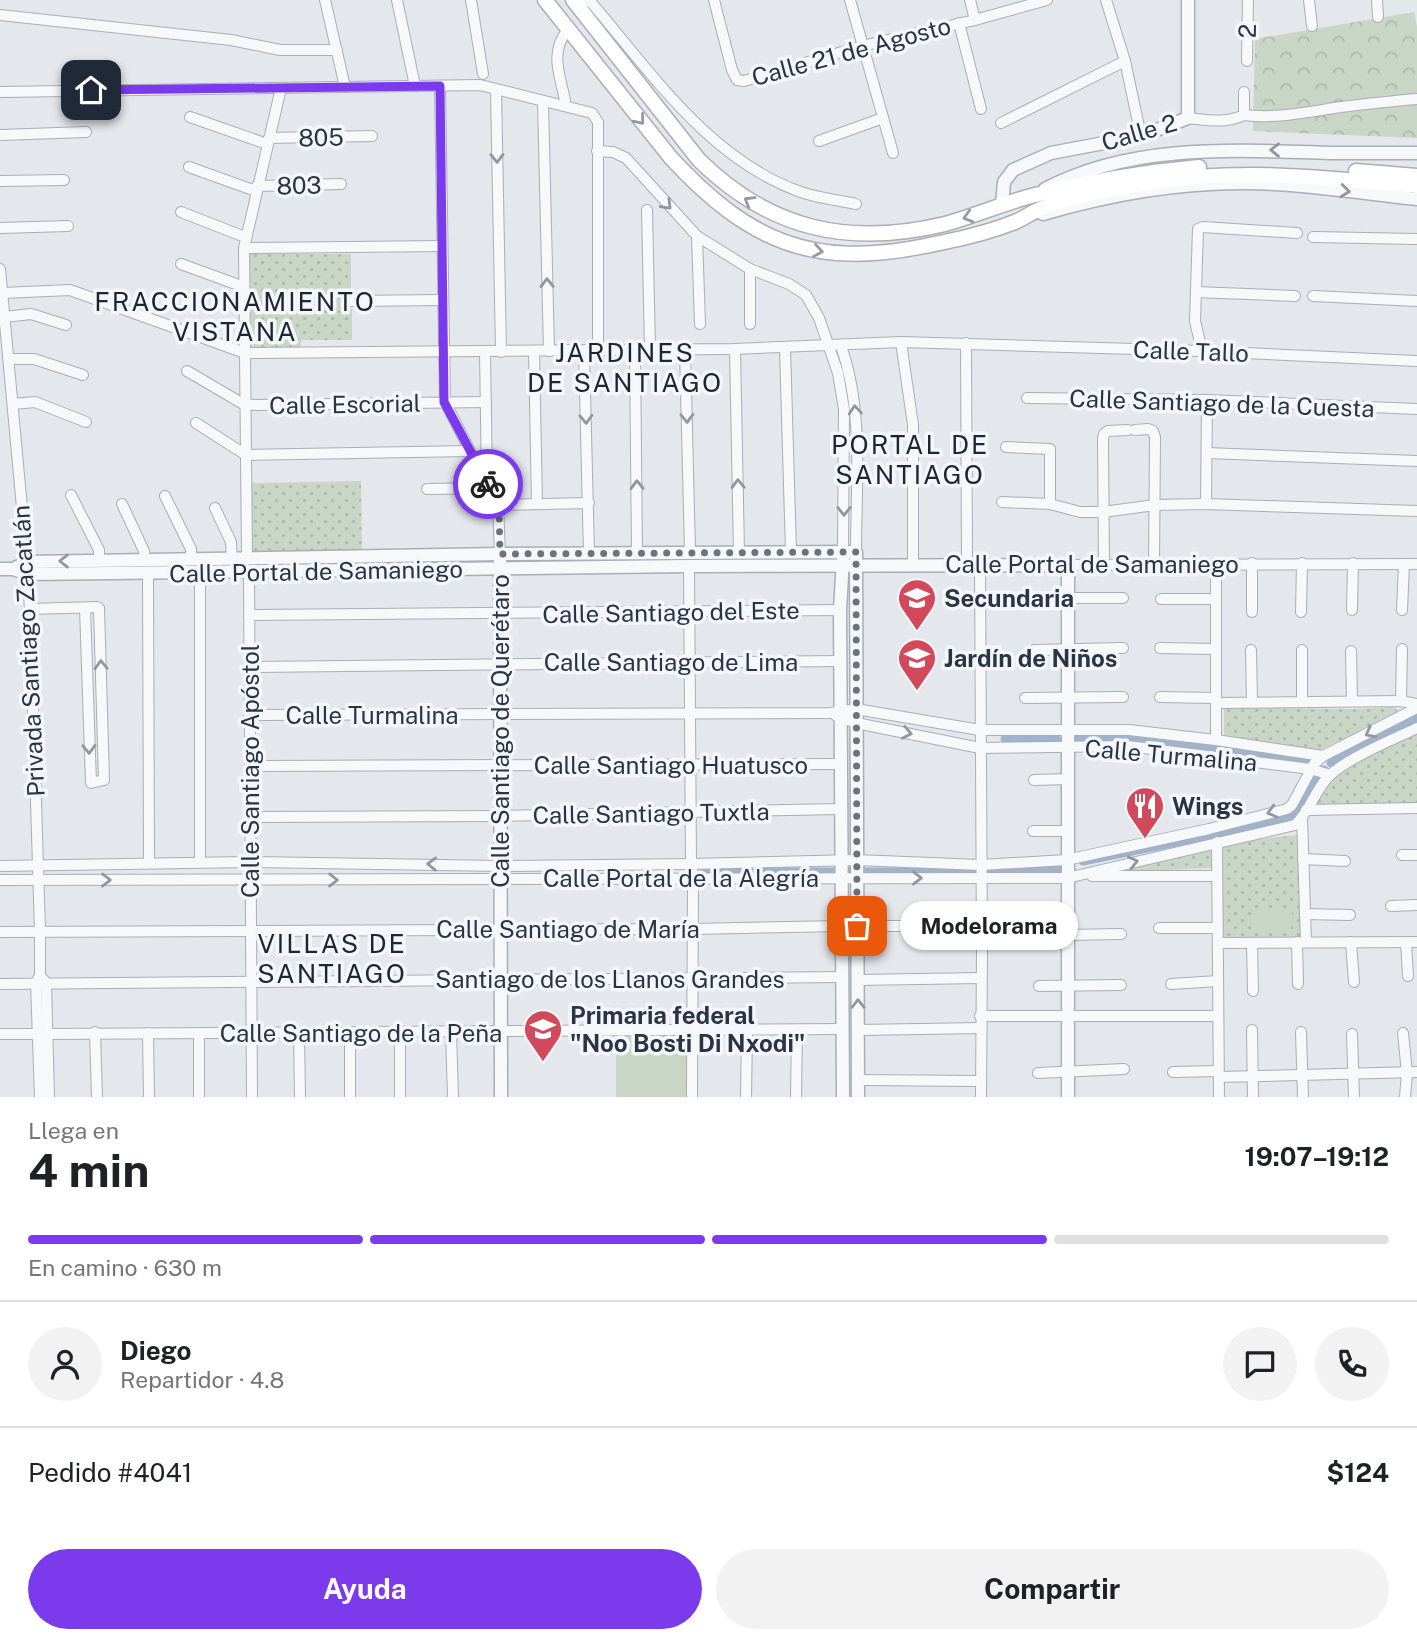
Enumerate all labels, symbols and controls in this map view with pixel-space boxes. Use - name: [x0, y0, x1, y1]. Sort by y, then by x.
- street label: Calle 21 de Agosto: [748, 11, 954, 91]
- street label: 2: [1233, 24, 1261, 38]
- pin: [61, 60, 121, 120]
- icon: home: [72, 71, 110, 109]
- street label: Calle 2: [1098, 108, 1180, 156]
- one-way arrow: [632, 111, 644, 124]
- street label: 805: [298, 123, 344, 151]
- one-way arrow: [1270, 143, 1281, 158]
- one-way arrow: [489, 153, 505, 164]
- street label: 803: [276, 171, 322, 199]
- one-way arrow: [1339, 184, 1351, 199]
- one-way arrow: [743, 196, 756, 209]
- one-way arrow: [659, 197, 672, 210]
- one-way arrow: [962, 209, 974, 224]
- one-way arrow: [813, 243, 824, 258]
- one-way arrow: [540, 277, 555, 288]
- district label: FRACCIONAMIENTO VISTANA: [94, 286, 376, 347]
- street label: Calle Tallo: [1133, 335, 1249, 367]
- district label: JARDINES DE SANTIAGO: [527, 337, 723, 398]
- street label: Calle Santiago de la Cuesta: [1069, 384, 1375, 422]
- street label: Calle Escorial: [269, 389, 421, 419]
- one-way arrow: [848, 404, 863, 415]
- one-way arrow: [679, 413, 695, 423]
- one-way arrow: [579, 414, 594, 425]
- district label: PORTAL DE SANTIAGO: [831, 429, 989, 490]
- courier: [453, 449, 523, 519]
- icon: bike: [469, 465, 507, 503]
- one-way arrow: [730, 478, 746, 489]
- one-way arrow: [629, 479, 644, 490]
- street label: Privada Santiago Zacatlán: [6, 504, 50, 798]
- one-way arrow: [836, 506, 852, 516]
- street label: Calle Portal de Samaniego: [945, 550, 1239, 578]
- one-way arrow: [58, 554, 69, 569]
- street label: Calle Portal de Samaniego: [169, 554, 463, 588]
- street label: Calle Santiago de Querétaro: [486, 574, 514, 888]
- school or university icon: Secundaria: [896, 577, 938, 632]
- place label: Secundaria: [944, 584, 1074, 612]
- street label: Calle Santiago del Este: [542, 596, 800, 628]
- school or university icon: Jardín de Niños: [896, 637, 938, 692]
- street label: Calle Santiago Apóstol: [236, 644, 264, 898]
- place label: Jardín de Niños: [944, 644, 1117, 672]
- street label: Calle Santiago de Lima: [544, 648, 798, 676]
- one-way arrow: [94, 659, 109, 670]
- street label: Calle Turmalina: [285, 701, 459, 729]
- one-way arrow: [1365, 724, 1377, 738]
- one-way arrow: [901, 725, 913, 740]
- street label: Calle Turmalina: [1084, 734, 1258, 776]
- one-way arrow: [81, 744, 96, 755]
- street label: Calle Santiago Huatusco: [534, 751, 808, 779]
- restaurant icon: Wings: [1124, 785, 1166, 840]
- place label: Wings: [1172, 792, 1243, 820]
- street label: Calle Santiago Tuxtla: [532, 797, 770, 829]
- one-way arrow: [1266, 804, 1278, 819]
- one-way arrow: [1127, 856, 1139, 870]
- one-way arrow: [426, 857, 437, 872]
- street label: Calle Portal de la Alegría: [543, 864, 819, 892]
- one-way arrow: [912, 871, 923, 886]
- one-way arrow: [101, 872, 112, 888]
- one-way arrow: [329, 872, 339, 888]
- pin: [827, 896, 887, 956]
- callout: Modelorama: [899, 902, 1078, 950]
- icon: bag: [838, 907, 876, 945]
- text: Modelorama: [920, 912, 1058, 939]
- street label: Calle Santiago de María: [436, 915, 700, 943]
- district label: VILLAS DE SANTIAGO: [257, 928, 407, 989]
- street label: Santiago de los Llanos Grandes: [435, 965, 785, 993]
- one-way arrow: [850, 999, 866, 1009]
- place label: Primaria federal "Noo Bosti Di Nxodi": [570, 1001, 805, 1057]
- school or university icon: Primaria federal "Noo Bosti Di Nxodi": [522, 1008, 564, 1063]
- street label: Calle Santiago de la Peña: [220, 1019, 502, 1047]
- text: Llega en: [28, 1117, 119, 1144]
- text: 19:07–19:12: [1245, 1141, 1389, 1172]
- text: 4 min: [28, 1143, 149, 1197]
- text: En camino · 630 m: [28, 1254, 222, 1281]
- button: person: [28, 1327, 102, 1401]
- button: chat: [1223, 1327, 1297, 1401]
- button: phone: [1315, 1327, 1389, 1401]
- text: Diego: [120, 1335, 191, 1366]
- text: Repartidor · 4.8: [120, 1366, 284, 1393]
- text: Pedido #4041: [28, 1457, 192, 1488]
- text: $124: [1327, 1457, 1389, 1488]
- button: Ayuda: [28, 1549, 702, 1629]
- button: Compartir: [716, 1549, 1389, 1629]

